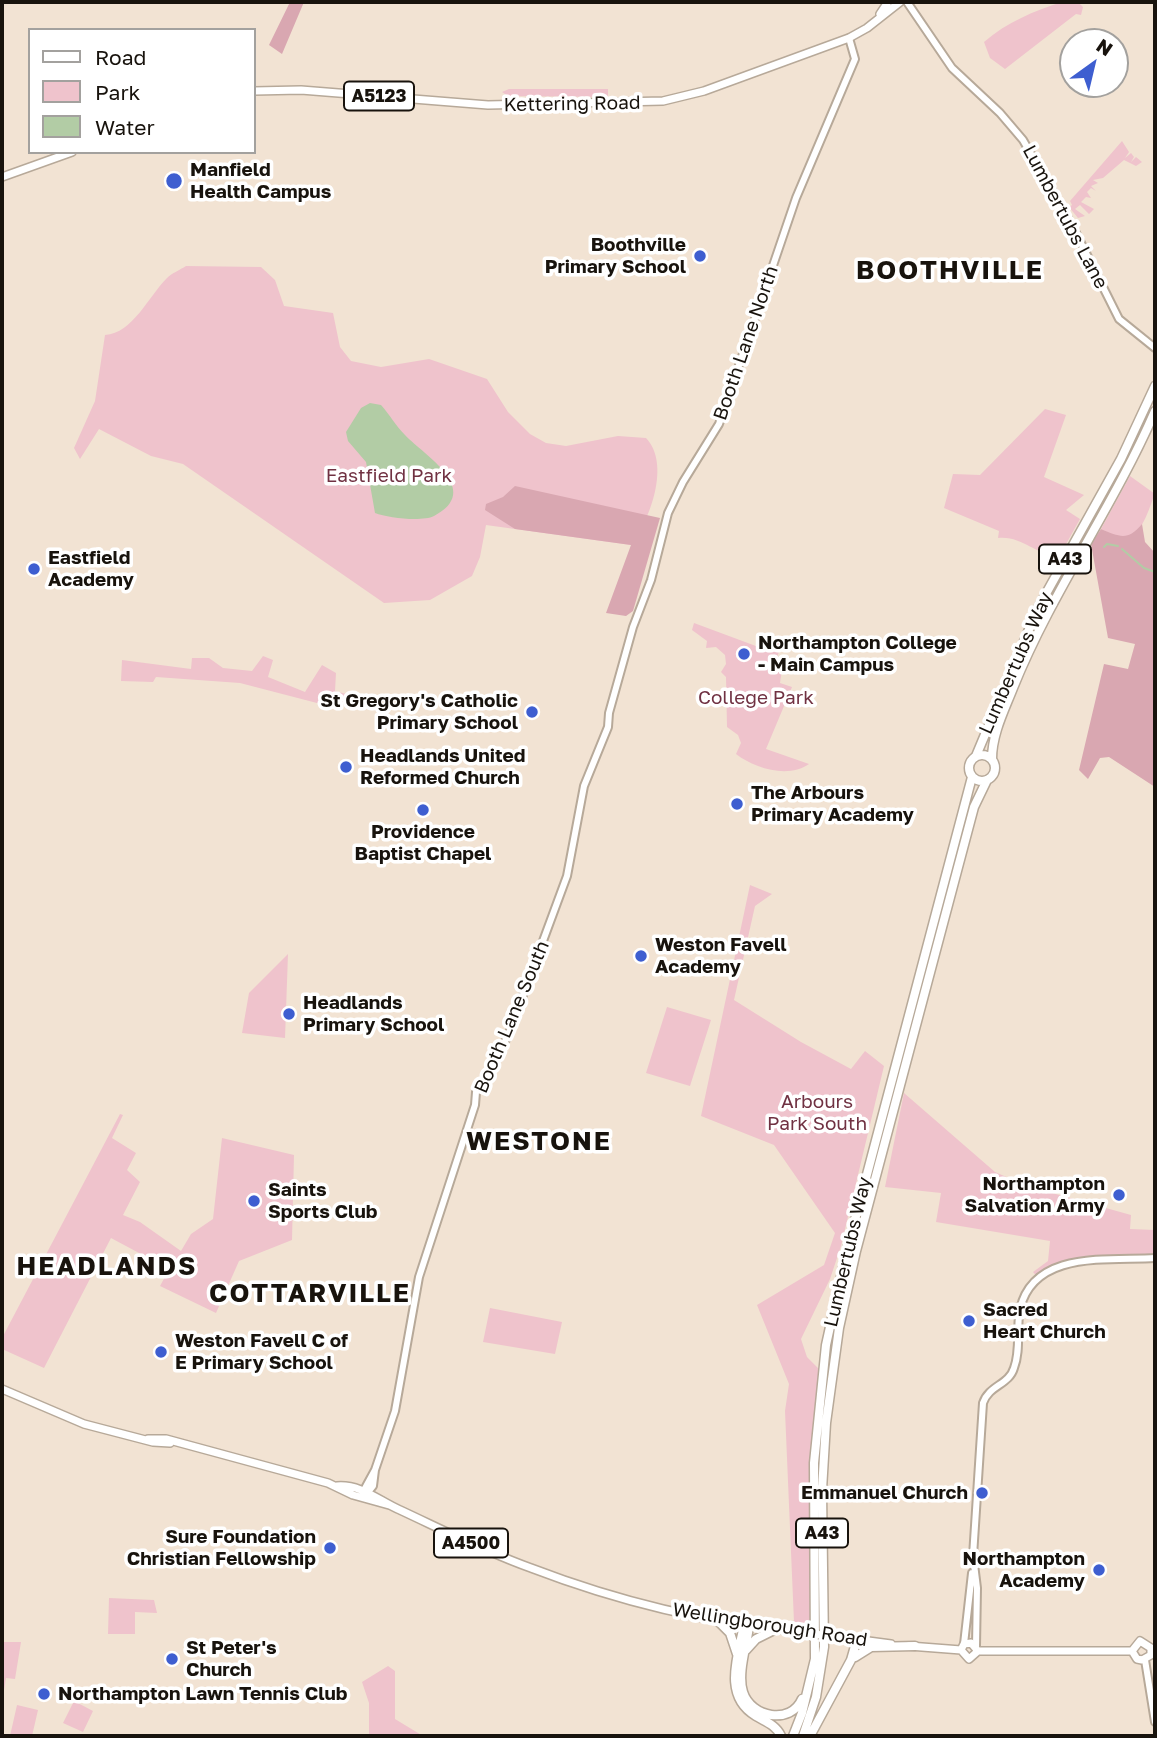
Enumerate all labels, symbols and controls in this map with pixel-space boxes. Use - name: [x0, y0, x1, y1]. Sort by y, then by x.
- legend: [28, 28, 256, 154]
- north arrow: [1059, 28, 1129, 98]
- text: N: [1092, 33, 1117, 60]
- text: Road: [95, 44, 146, 70]
- text: Park: [95, 79, 140, 105]
- road number: A5123: [344, 82, 414, 110]
- street label: Kettering Road: [503, 91, 641, 117]
- text: Water: [95, 114, 155, 140]
- street label: Lumbertubs Lane: [1018, 141, 1112, 293]
- place label: Manfield Health Campus: [190, 159, 331, 203]
- marker: Manfield Health Campus: [164, 171, 184, 191]
- place label: Boothville Primary School: [545, 234, 686, 278]
- marker: Boothville Primary School: [692, 248, 708, 264]
- district label: BOOTHVILLE: [857, 255, 1043, 287]
- street label: Booth Lane North: [709, 263, 783, 423]
- park label: Eastfield Park: [326, 465, 452, 487]
- road number: A43: [1039, 544, 1091, 574]
- place label: Eastfield Academy: [48, 547, 134, 591]
- marker: Eastfield Academy: [26, 561, 42, 577]
- street label: Lumbertubs Way: [974, 588, 1058, 738]
- place label: Northampton College - Main Campus: [758, 632, 957, 676]
- marker: Northampton College - Main Campus: [736, 646, 752, 662]
- park label: College Park: [698, 687, 814, 709]
- place label: St Gregory's Catholic Primary School: [320, 690, 518, 734]
- marker: St Gregory's Catholic Primary School: [524, 704, 540, 720]
- place label: Headlands United Reformed Church: [360, 745, 525, 789]
- marker: Headlands United Reformed Church: [338, 759, 354, 775]
- place label: The Arbours Primary Academy: [751, 782, 914, 826]
- marker: The Arbours Primary Academy: [729, 796, 745, 812]
- marker: Providence Baptist Chapel: [415, 802, 431, 818]
- place label: Providence Baptist Chapel: [355, 821, 491, 865]
- place label: Weston Favell Academy: [655, 934, 787, 978]
- street label: Booth Lane South: [470, 937, 554, 1097]
- marker: Weston Favell Academy: [633, 948, 649, 964]
- place label: Headlands Primary School: [303, 992, 444, 1036]
- marker: Headlands Primary School: [281, 1006, 297, 1022]
- park label: Arbours Park South: [767, 1091, 867, 1135]
- district label: WESTONE: [467, 1126, 611, 1158]
- place label: Northampton Salvation Army: [964, 1173, 1105, 1217]
- street label: Lumbertubs Way: [820, 1175, 876, 1329]
- place label: Saints Sports Club: [268, 1179, 377, 1223]
- marker: Northampton Salvation Army: [1111, 1187, 1127, 1203]
- marker: Saints Sports Club: [246, 1193, 262, 1209]
- district label: HEADLANDS: [18, 1251, 196, 1283]
- district label: COTTARVILLE: [210, 1278, 410, 1310]
- place label: Sacred Heart Church: [983, 1299, 1106, 1343]
- marker: Sacred Heart Church: [961, 1313, 977, 1329]
- place label: Weston Favell C of E Primary School: [175, 1330, 348, 1374]
- marker: Weston Favell C of E Primary School: [153, 1344, 169, 1360]
- place label: Emmanuel Church: [801, 1482, 968, 1504]
- marker: Emmanuel Church: [974, 1485, 990, 1501]
- road number: A43: [796, 1518, 848, 1548]
- place label: Sure Foundation Christian Fellowship: [127, 1526, 316, 1570]
- road number: A4500: [434, 1528, 508, 1558]
- marker: Sure Foundation Christian Fellowship: [322, 1540, 338, 1556]
- place label: Northampton Academy: [963, 1548, 1085, 1592]
- marker: Northampton Academy: [1091, 1562, 1107, 1578]
- street label: Wellingborough Road: [671, 1598, 869, 1652]
- place label: St Peter's Church: [186, 1637, 277, 1681]
- marker: St Peter's Church: [164, 1651, 180, 1667]
- place label: Northampton Lawn Tennis Club: [58, 1683, 348, 1705]
- marker: Northampton Lawn Tennis Club: [36, 1686, 52, 1702]

